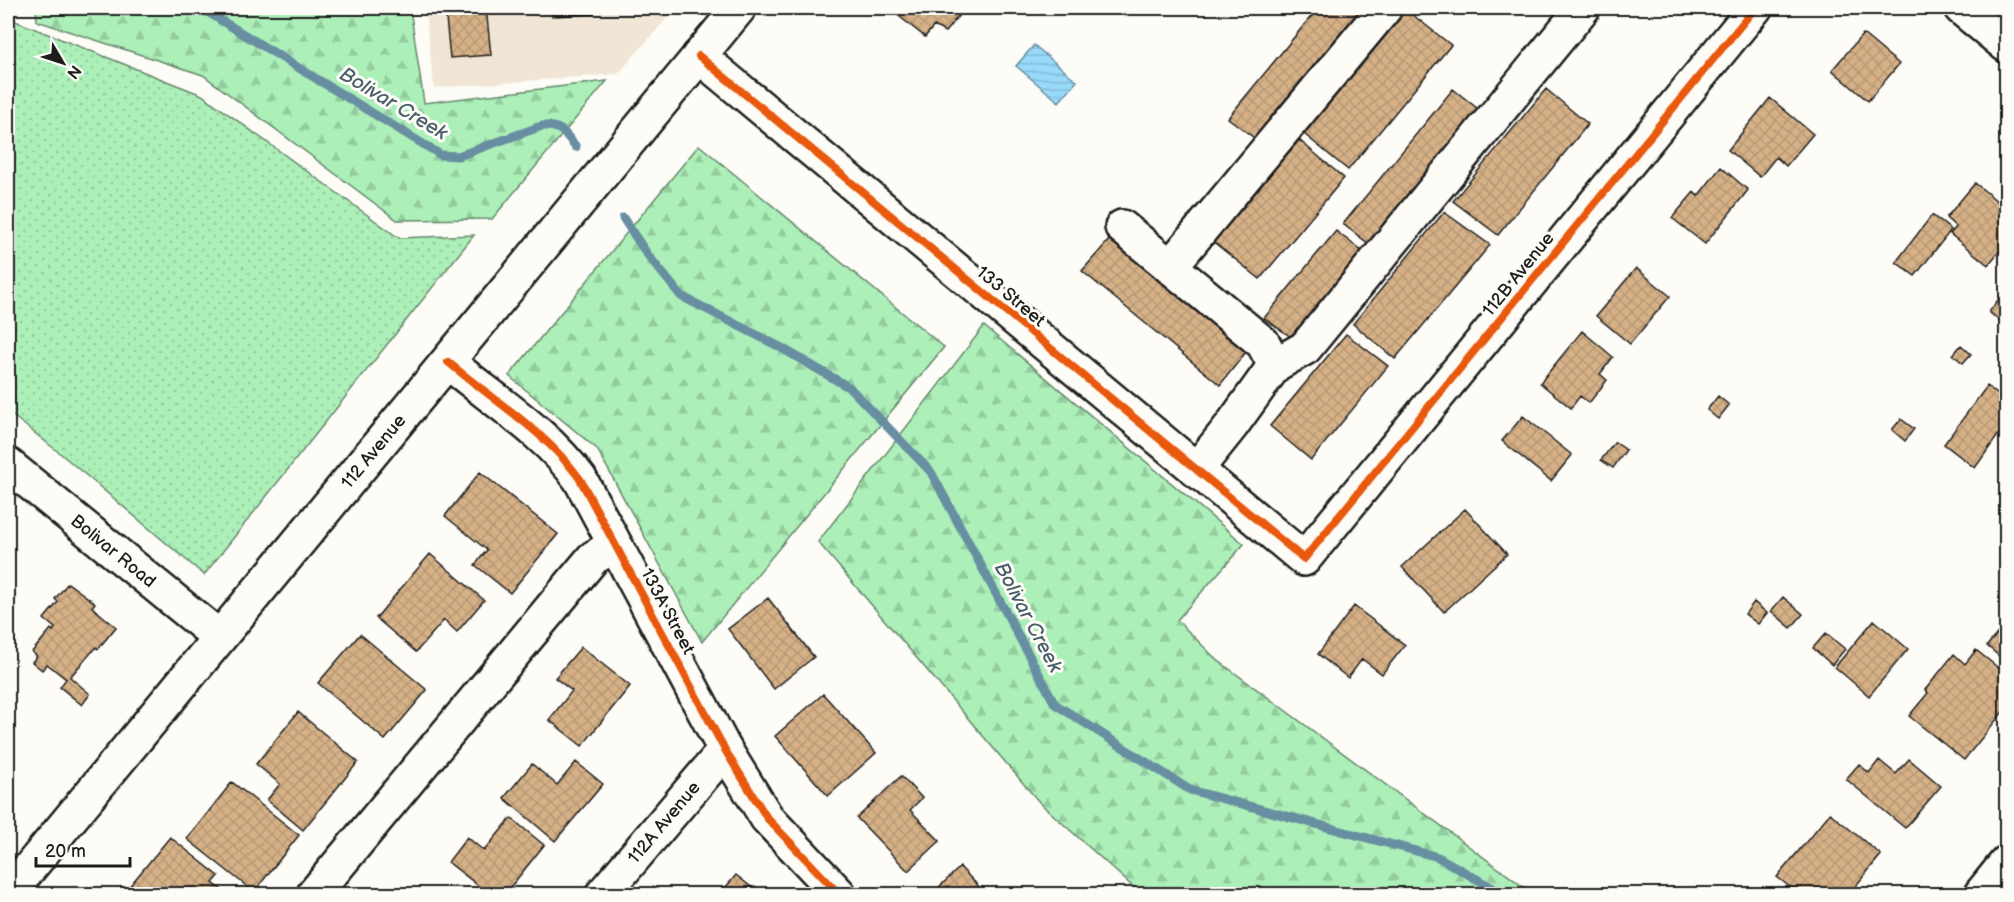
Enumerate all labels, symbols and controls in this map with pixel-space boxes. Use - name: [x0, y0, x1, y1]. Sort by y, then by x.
- north arrow: [33, 33, 93, 93]
- text: N: [62, 61, 85, 82]
- water label: Bolivar Creek: [335, 62, 453, 146]
- street label: 112B Avenue: [1478, 228, 1559, 321]
- street label: 133 Street: [972, 262, 1050, 331]
- street label: 112 Avenue: [337, 410, 411, 493]
- street label: Bolivar Road: [66, 510, 160, 592]
- water label: Bolivar Creek: [989, 558, 1068, 678]
- street label: 133A Street: [636, 565, 699, 658]
- street label: 112A Avenue: [624, 777, 705, 868]
- scale bar: [36, 830, 130, 868]
- text: 20 m: [45, 841, 86, 862]

